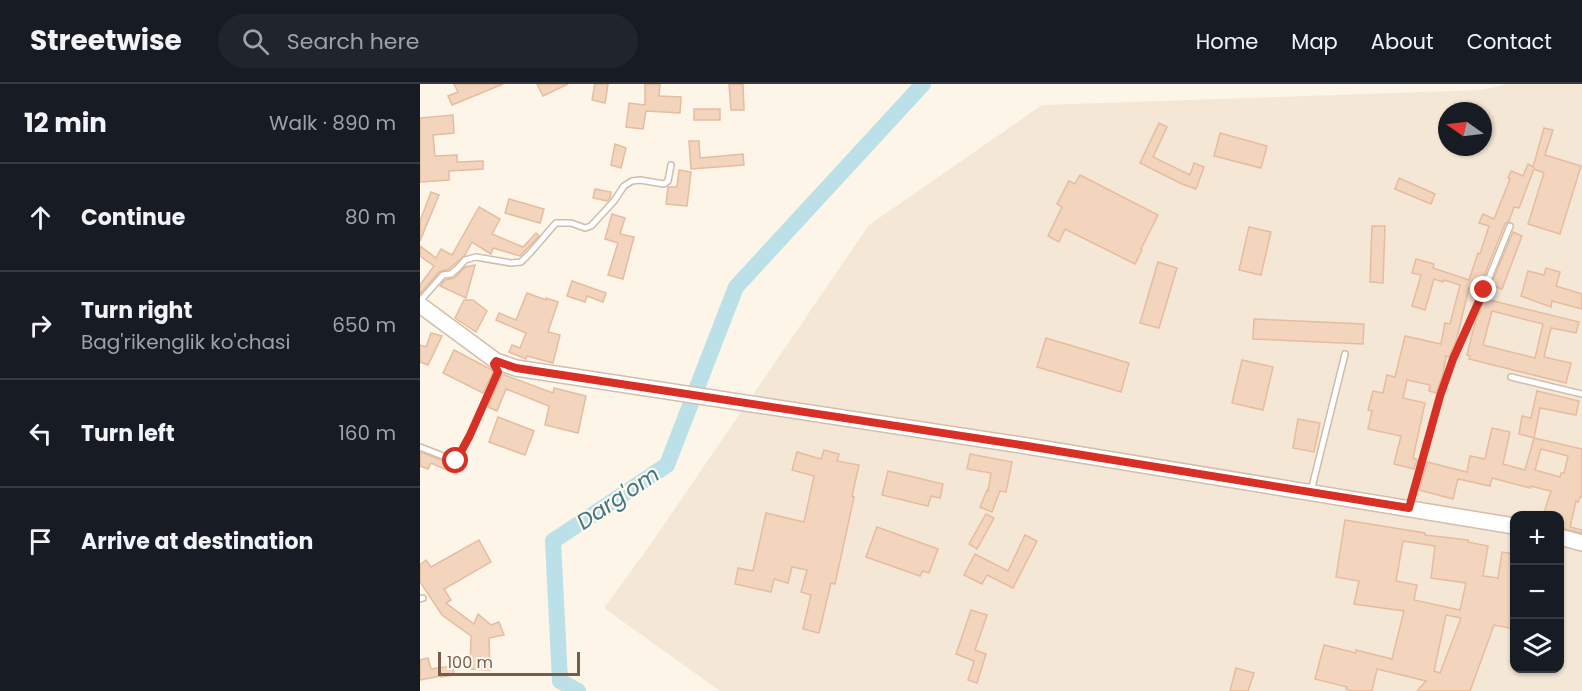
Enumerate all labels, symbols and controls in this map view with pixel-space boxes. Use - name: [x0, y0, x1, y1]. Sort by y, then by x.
- search box: [218, 14, 638, 68]
- text: Streetwise: [30, 21, 182, 60]
- icon: search: [239, 25, 272, 58]
- text: Search here: [287, 26, 419, 57]
- text: Home: [1196, 27, 1258, 56]
- text: Map: [1291, 27, 1338, 56]
- text: About: [1371, 27, 1434, 56]
- text: Contact: [1467, 27, 1552, 56]
- north arrow: [1438, 102, 1492, 156]
- text: 12 min: [24, 105, 107, 141]
- text: Walk · 890 m: [269, 109, 396, 137]
- icon: ahead: [24, 201, 57, 234]
- text: Continue: [81, 202, 185, 233]
- text: 80 m: [345, 203, 396, 231]
- route end: [1470, 276, 1496, 302]
- text: Turn right: [81, 295, 192, 326]
- icon: right: [24, 309, 57, 342]
- text: 650 m: [332, 311, 396, 339]
- text: Bag'rikenglik ko'chasi: [81, 328, 290, 356]
- icon: left: [24, 417, 57, 450]
- text: Turn left: [81, 418, 175, 449]
- text: 160 m: [338, 419, 396, 447]
- route start: [442, 447, 468, 473]
- water label: Darg'om: [570, 459, 666, 537]
- map controls: [1510, 511, 1564, 673]
- button: +: [1510, 511, 1564, 565]
- icon: arrive: [24, 525, 57, 558]
- text: Arrive at destination: [81, 526, 313, 557]
- button: −: [1510, 565, 1564, 619]
- button: layers: [1510, 619, 1564, 673]
- scale bar: [438, 649, 580, 676]
- text: 100 m: [447, 651, 493, 674]

